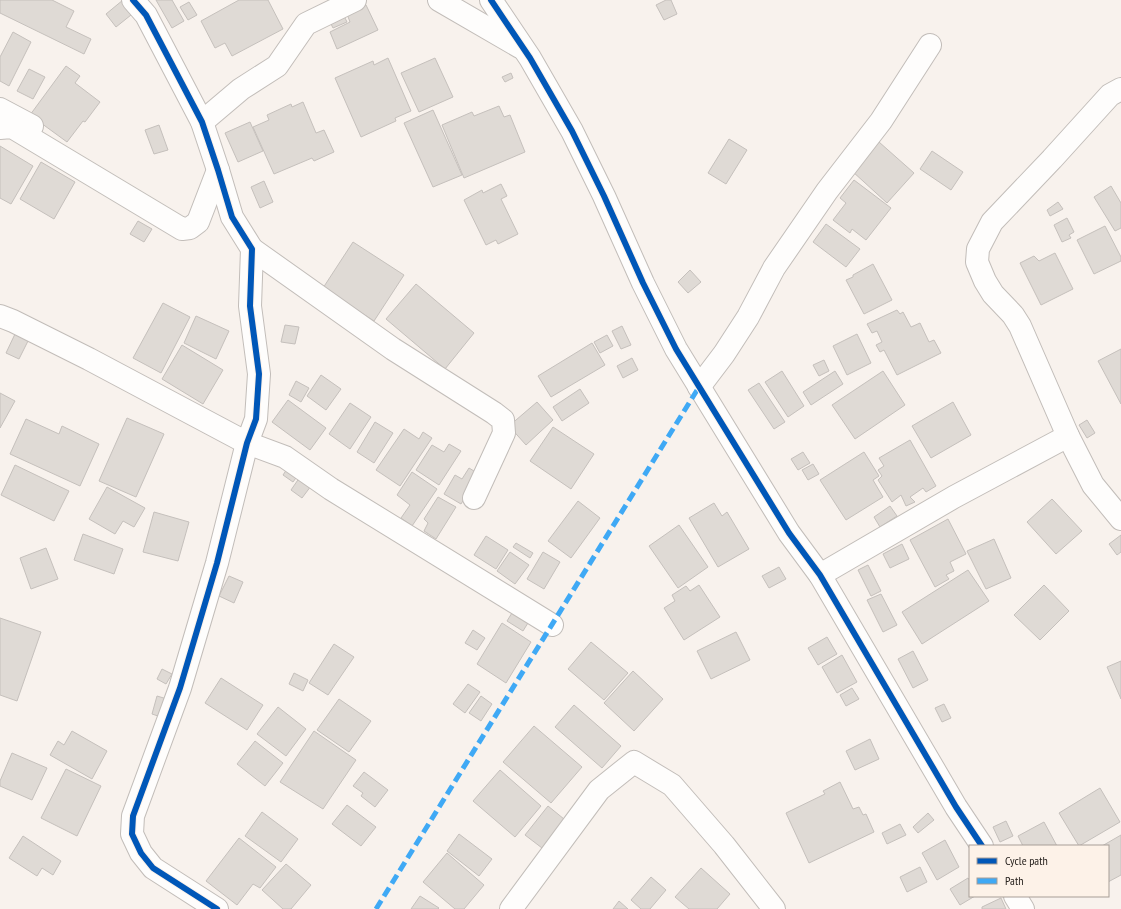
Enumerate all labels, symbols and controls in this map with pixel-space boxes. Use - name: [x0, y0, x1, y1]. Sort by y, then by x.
- legend: [969, 845, 1109, 897]
- text: Cycle path: [1005, 853, 1048, 868]
- text: Path: [1005, 873, 1023, 888]

